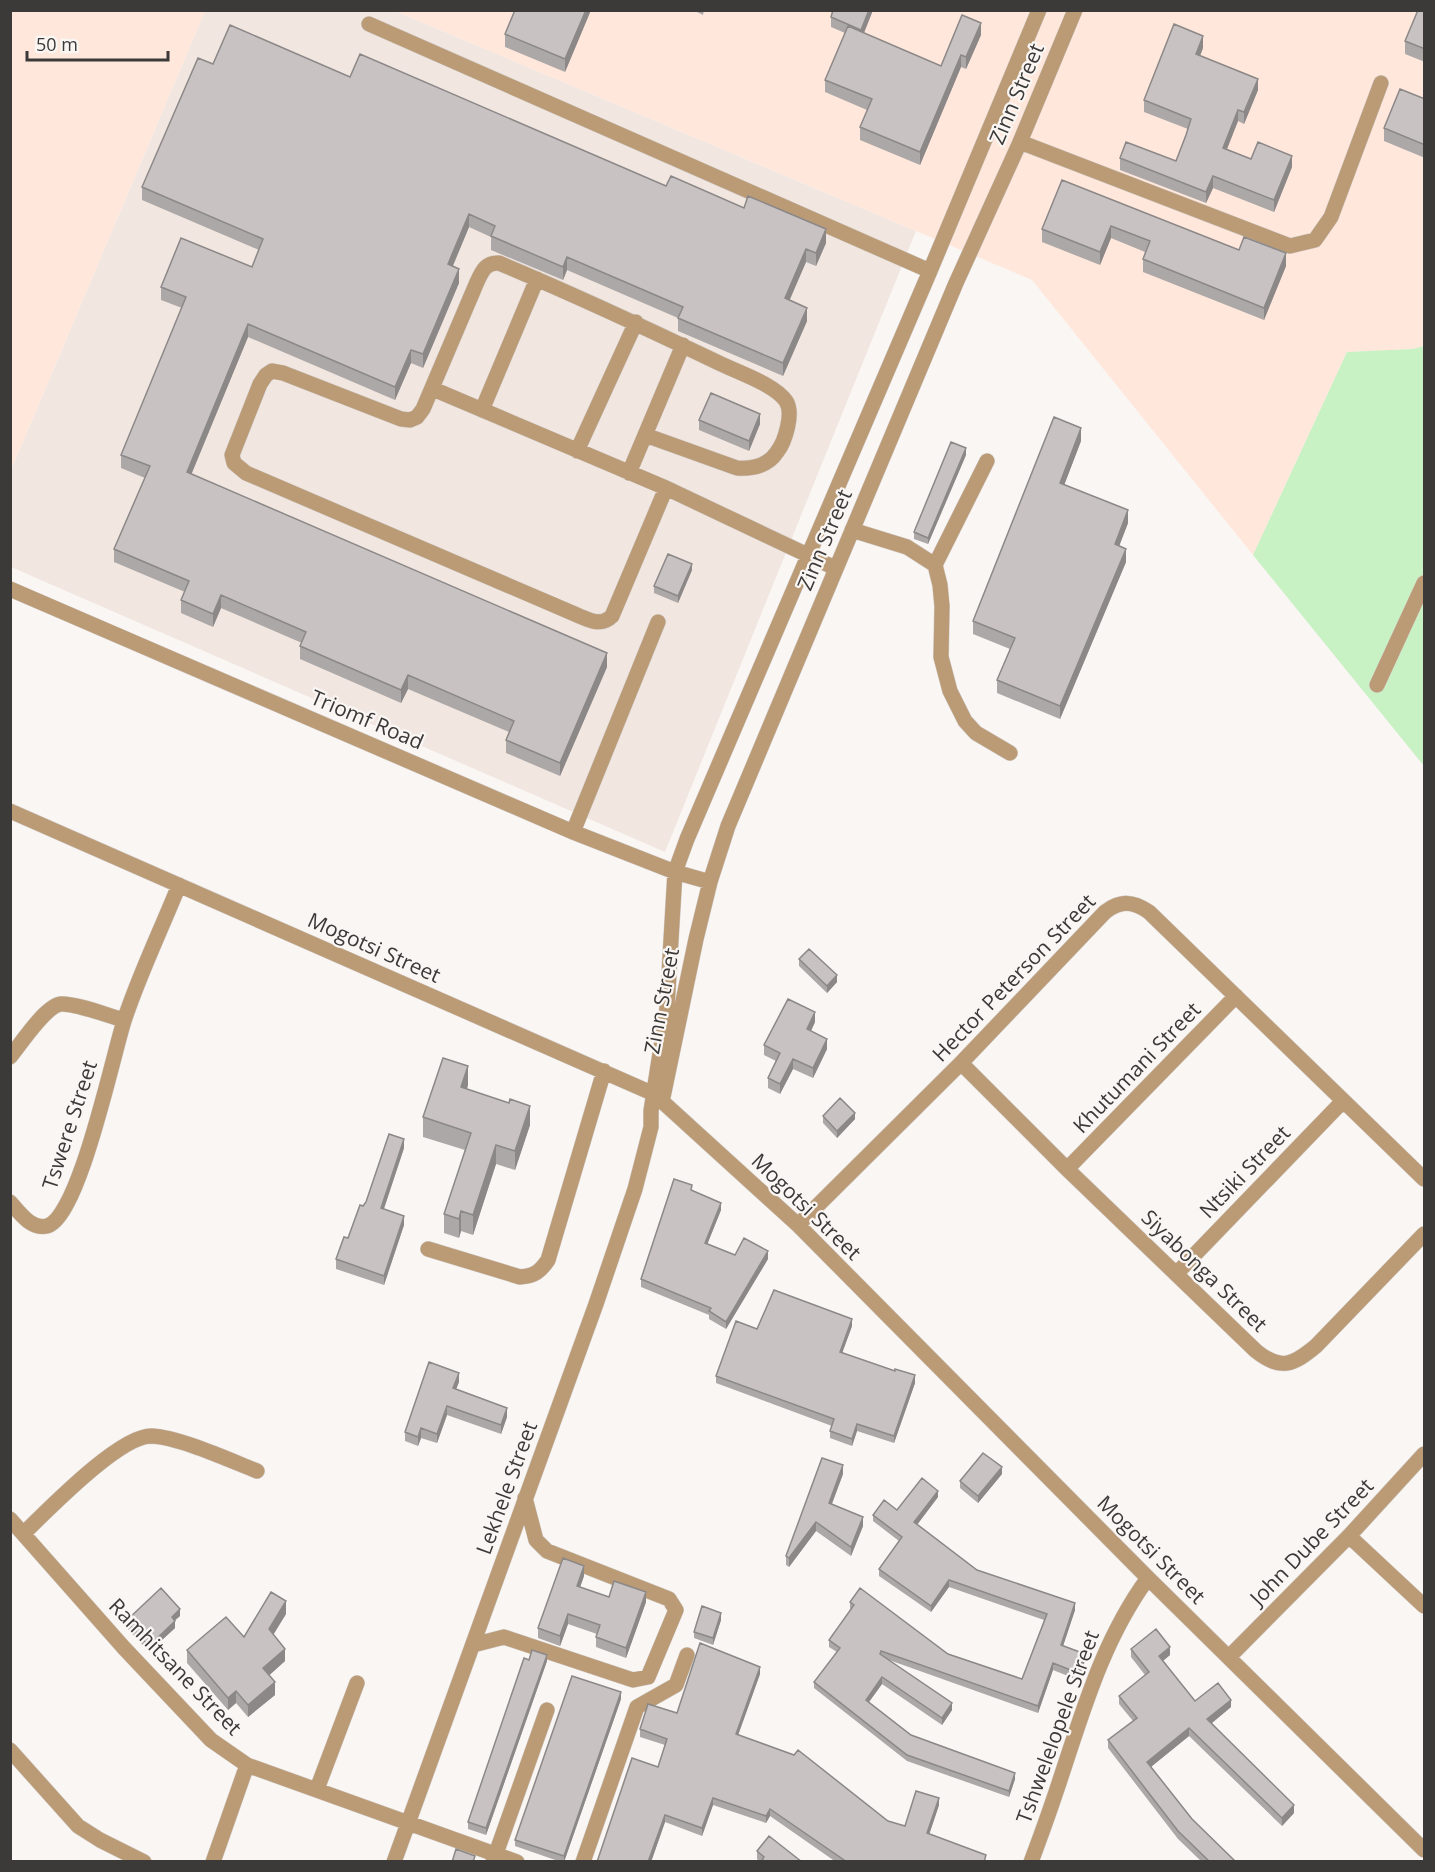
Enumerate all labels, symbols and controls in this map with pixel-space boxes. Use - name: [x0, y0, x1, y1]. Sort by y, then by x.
- scale bar: [27, 24, 168, 62]
- text: 50 m: [36, 32, 78, 56]
- street label: Zinn Street: [982, 39, 1050, 148]
- street label: Zinn Street: [790, 485, 858, 594]
- street label: Triomf Road: [307, 683, 428, 755]
- street label: Hector Peterson Street: [926, 887, 1101, 1067]
- street label: Mogotsi Street: [304, 905, 445, 989]
- street label: Zinn Street: [637, 946, 685, 1056]
- street label: Khutumani Street: [1066, 996, 1206, 1139]
- street label: Tswere Street: [35, 1057, 103, 1193]
- street label: Ntsiki Street: [1193, 1119, 1296, 1224]
- street label: Mogotsi Street: [746, 1147, 868, 1266]
- street label: Siyabonga Street: [1136, 1203, 1274, 1338]
- street label: Lekhele Street: [469, 1417, 543, 1558]
- street label: John Dube Street: [1242, 1472, 1379, 1612]
- street label: Mogotsi Street: [1091, 1489, 1212, 1610]
- street label: Ramhitsane Street: [103, 1592, 248, 1741]
- street label: Tshwelelopele Street: [1009, 1626, 1105, 1827]

